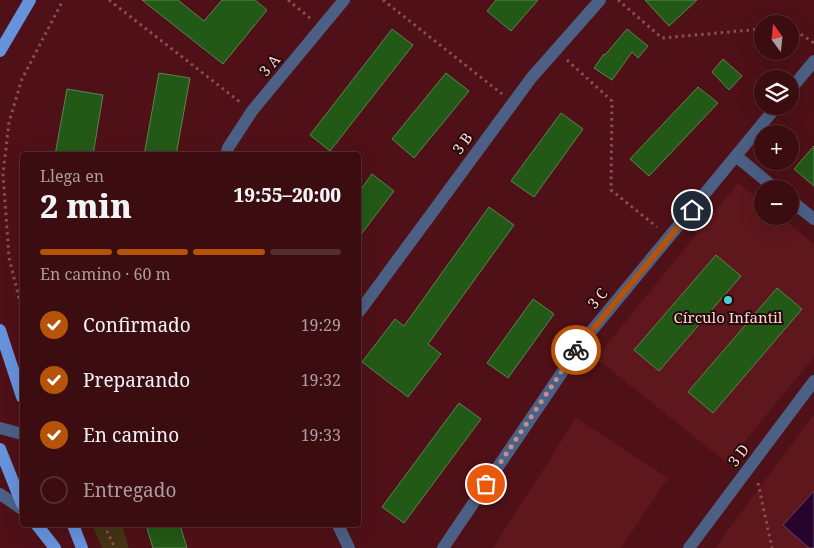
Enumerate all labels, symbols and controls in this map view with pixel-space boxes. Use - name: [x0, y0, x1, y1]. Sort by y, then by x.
- north arrow: [754, 15, 799, 60]
- map controls: [754, 15, 799, 225]
- street label: 3 A: [254, 49, 284, 80]
- button: layers: [754, 70, 799, 115]
- button: +: [754, 125, 799, 170]
- street label: 3 B: [447, 128, 477, 158]
- text: Llega en: [40, 165, 104, 187]
- button: −: [754, 180, 799, 225]
- text: 19:55–20:00: [233, 182, 341, 208]
- text: 2 min: [40, 184, 132, 227]
- pin: [671, 189, 713, 231]
- icon: home: [678, 196, 706, 224]
- text: En camino · 60 m: [40, 263, 171, 285]
- street label: 3 C: [582, 283, 612, 313]
- marker: Círculo Infantil: [722, 294, 734, 306]
- place label: Círculo Infantil: [674, 307, 783, 327]
- icon: check: [40, 311, 68, 339]
- text: Confirmado: [83, 312, 191, 338]
- text: 19:29: [301, 314, 341, 336]
- courier: [551, 325, 601, 375]
- icon: bike: [562, 336, 590, 364]
- icon: check: [40, 366, 68, 394]
- text: Preparando: [83, 367, 190, 393]
- text: 19:32: [301, 369, 341, 391]
- icon: check: [40, 421, 68, 449]
- text: En camino: [83, 422, 179, 448]
- text: 19:33: [301, 424, 341, 446]
- street label: 3 D: [723, 440, 753, 470]
- pin: [465, 463, 507, 505]
- icon: bag: [472, 470, 500, 498]
- text: Entregado: [83, 477, 176, 503]

